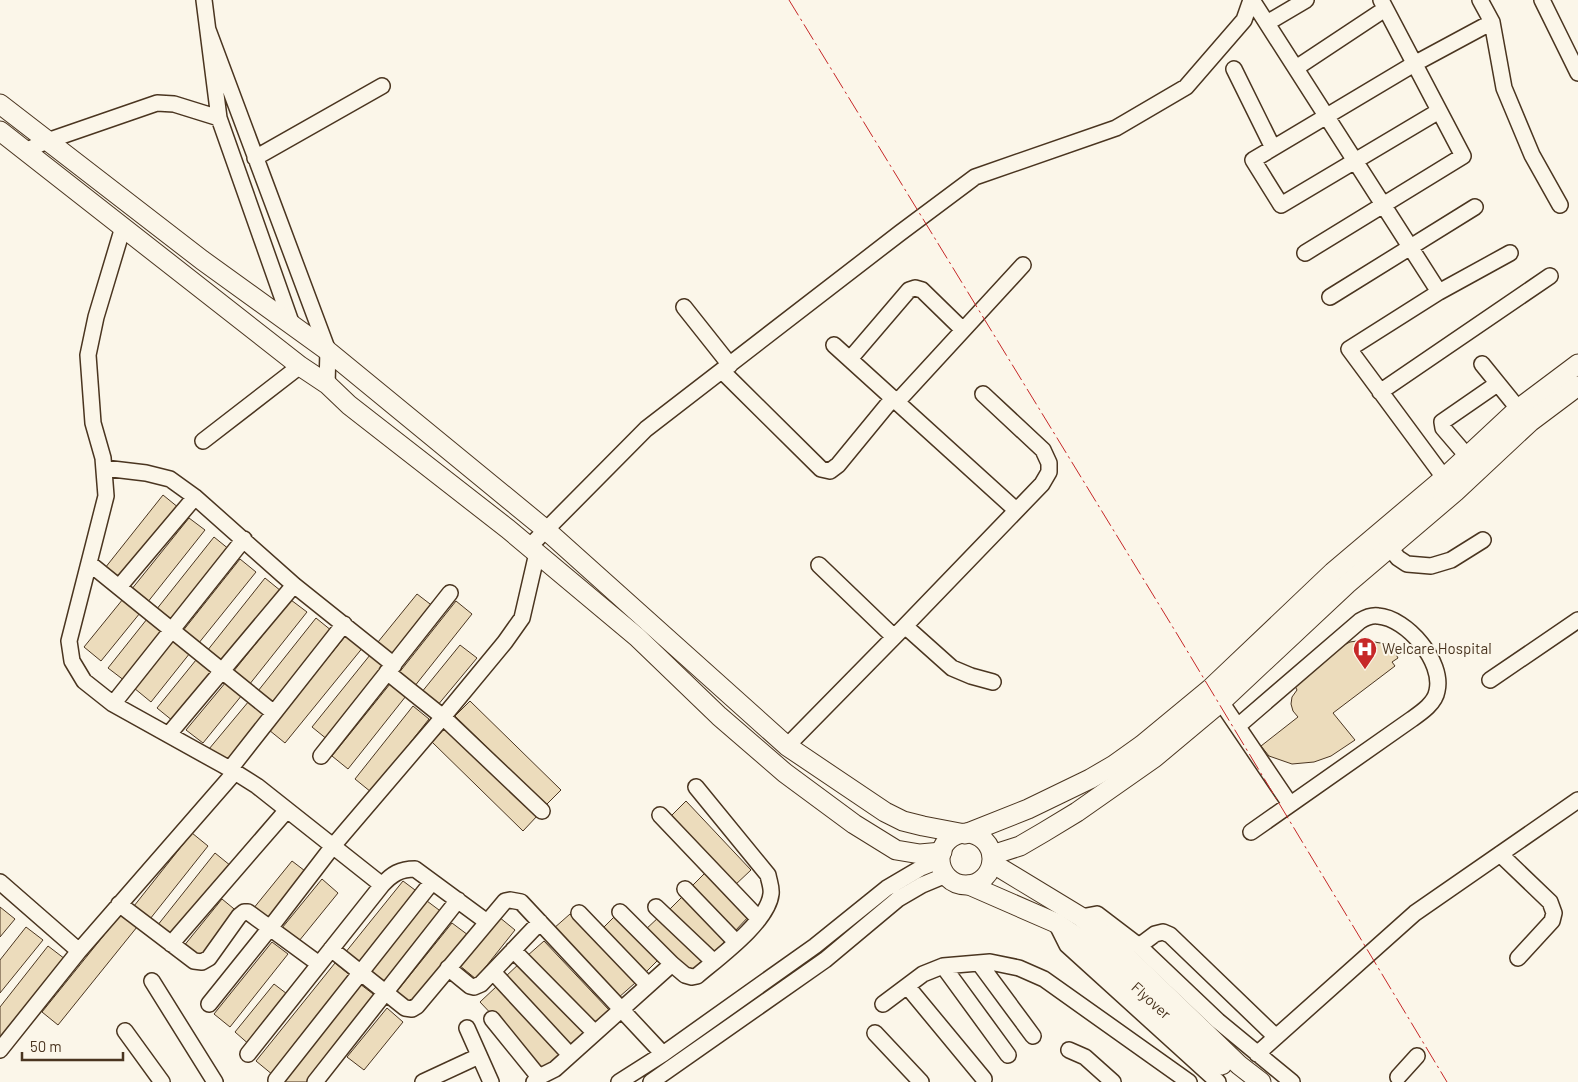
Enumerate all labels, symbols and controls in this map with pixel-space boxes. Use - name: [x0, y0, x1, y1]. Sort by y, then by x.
- hospital icon: Welcare Hospital: [1352, 636, 1378, 670]
- place label: Welcare Hospital: [1382, 639, 1492, 657]
- street label: Flyover: [1128, 978, 1175, 1023]
- scale bar: [22, 1030, 124, 1062]
- text: 50 m: [30, 1037, 62, 1055]

